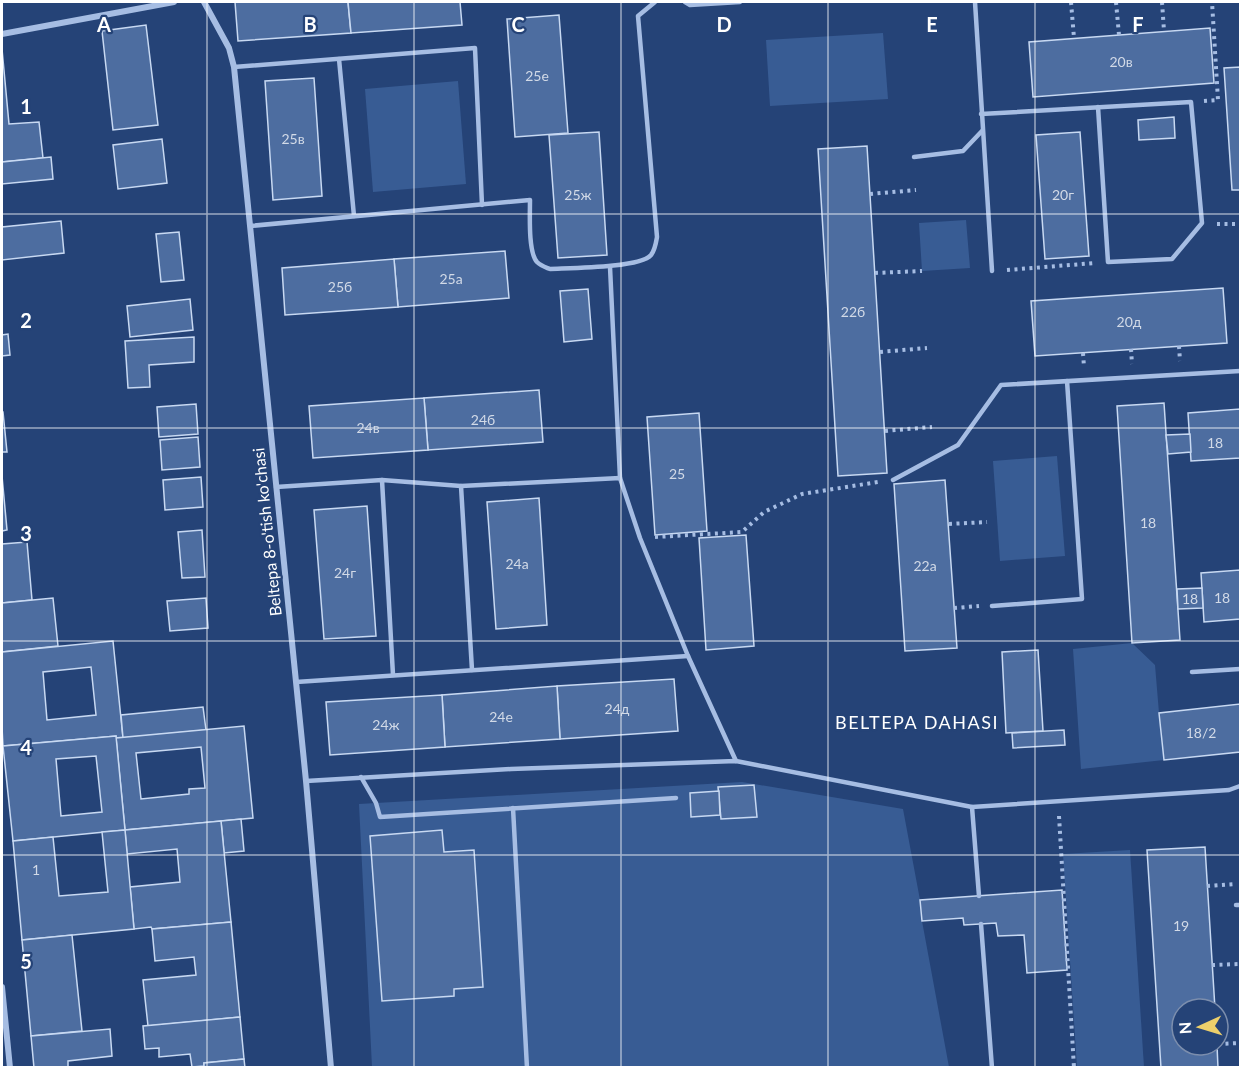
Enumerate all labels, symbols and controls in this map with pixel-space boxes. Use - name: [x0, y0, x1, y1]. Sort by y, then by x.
- text: A: [96, 12, 111, 36]
- text: B: [303, 12, 317, 36]
- text: C: [511, 12, 525, 36]
- text: D: [716, 12, 732, 36]
- text: E: [926, 12, 938, 36]
- text: F: [1132, 12, 1144, 36]
- house number: 20в: [1109, 53, 1133, 70]
- house number: 25е: [525, 67, 549, 84]
- text: 1: [20, 94, 32, 118]
- house number: 25в: [281, 130, 305, 147]
- house number: 25ж: [564, 186, 592, 203]
- house number: 20г: [1052, 186, 1074, 203]
- house number: 25а: [439, 270, 463, 287]
- house number: 25б: [328, 278, 352, 295]
- house number: 22б: [841, 303, 865, 320]
- text: 2: [20, 308, 32, 332]
- house number: 20д: [1117, 313, 1142, 330]
- house number: 24б: [471, 411, 495, 428]
- house number: 24в: [356, 419, 380, 436]
- house number: 18: [1207, 434, 1223, 451]
- street label: Beltepa 8-o'tish ko'chasi: [248, 447, 285, 617]
- house number: 25: [669, 465, 685, 482]
- house number: 18: [1140, 514, 1156, 531]
- text: 3: [20, 521, 32, 545]
- house number: 24а: [505, 555, 529, 572]
- house number: 22а: [913, 557, 937, 574]
- house number: 24г: [334, 564, 356, 581]
- house number: 18: [1214, 589, 1230, 606]
- house number: 18: [1182, 590, 1198, 607]
- house number: 24д: [605, 700, 630, 717]
- house number: 24е: [489, 708, 513, 725]
- district label: BELTEPA DAHASI: [835, 711, 999, 733]
- house number: 24ж: [372, 716, 400, 733]
- house number: 18/2: [1186, 724, 1216, 741]
- text: 4: [20, 735, 32, 759]
- house number: 1: [32, 861, 40, 878]
- house number: 19: [1173, 917, 1189, 934]
- text: 5: [20, 949, 32, 973]
- north arrow: [1170, 997, 1230, 1057]
- text: N: [1175, 1021, 1194, 1035]

